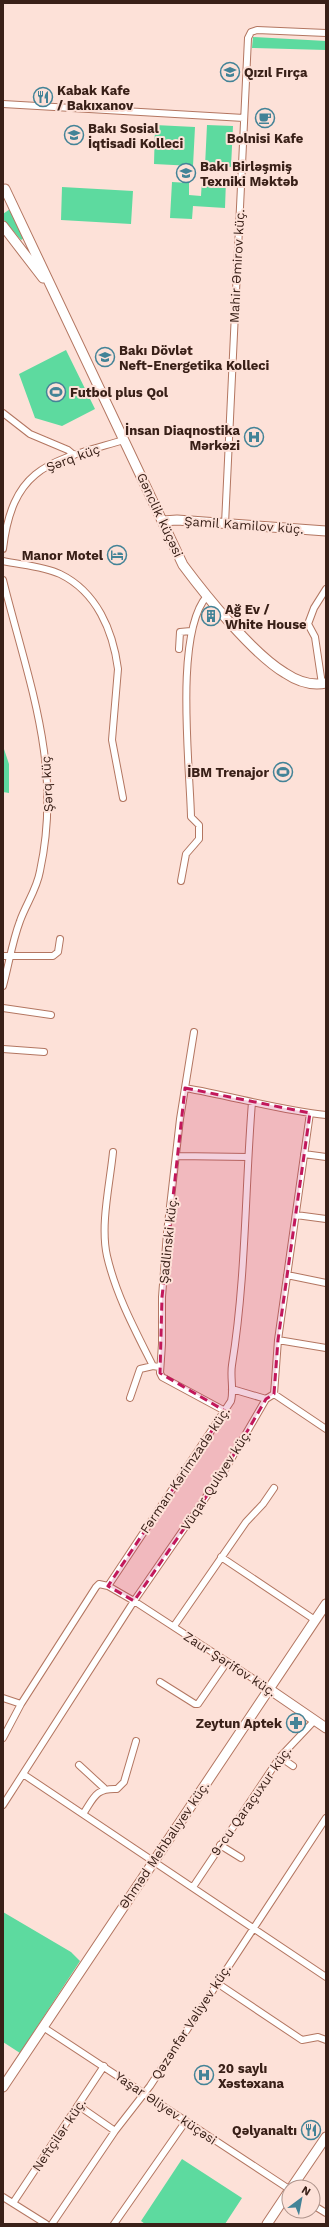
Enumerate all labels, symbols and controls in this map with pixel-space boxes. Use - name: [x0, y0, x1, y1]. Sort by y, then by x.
- school or university icon: Qızıl Fırça: [219, 61, 241, 83]
- place label: Qızıl Fırça: [244, 65, 308, 80]
- place label: Kabak Kafe / Bakıxanov: [57, 83, 134, 113]
- restaurant icon: Kabak Kafe / Bakıxanov: [32, 86, 54, 108]
- cafe icon: Bolnisi Kafe: [254, 107, 276, 129]
- place label: Bakı Sosial İqtisadi Kolleci: [88, 121, 183, 151]
- school or university icon: Bakı Sosial İqtisadi Kolleci: [63, 124, 85, 146]
- place label: Bolnisi Kafe: [227, 131, 304, 146]
- place label: Bakı Birləşmiş Texniki Məktəb: [200, 159, 298, 189]
- school or university icon: Bakı Birləşmiş Texniki Məktəb: [175, 162, 197, 184]
- street label: Mahir Əmirov küç.: [227, 209, 247, 323]
- place label: Bakı Dövlət Neft-Energetika Kolleci: [119, 343, 270, 373]
- school or university icon: Bakı Dövlət Neft-Energetika Kolleci: [94, 346, 116, 368]
- sports icon: Futbol plus Qol: [45, 381, 67, 403]
- place label: Futbol plus Qol: [70, 385, 169, 400]
- place label: İnsan Diaqnostika Mərkəzi: [125, 422, 240, 453]
- hospital icon: İnsan Diaqnostika Mərkəzi: [243, 426, 265, 448]
- street label: Şərq küç: [44, 441, 102, 475]
- street label: Gənclik küçəsi: [134, 470, 186, 560]
- street label: Şamil Kamilov küç.: [184, 513, 304, 537]
- hotel icon: Manor Motel: [106, 544, 128, 566]
- place label: Manor Motel: [22, 548, 104, 563]
- place label: Ağ Ev / White House: [225, 602, 307, 632]
- building icon: Ağ Ev / White House: [200, 605, 222, 627]
- street label: Şərq küç: [38, 756, 56, 812]
- sports icon: İBM Trenajor: [272, 761, 294, 783]
- place label: İBM Trenajor: [187, 764, 269, 780]
- street label: Şadlinski küç.: [156, 1196, 180, 1284]
- street label: Fərman Kərimzadə küç.: [137, 1404, 233, 1536]
- street label: Vüqar Quliyev küç.: [178, 1427, 254, 1533]
- street label: Zaur Şərifov küç.: [181, 1628, 279, 1700]
- pharmacy icon: Zeytun Aptek: [285, 1712, 307, 1734]
- place label: Zeytun Aptek: [196, 1716, 283, 1731]
- street label: 9-cu Qaraçuxur küç.: [208, 1744, 294, 1858]
- street label: Əhməd Mehbalıyev küç.: [116, 1779, 212, 1911]
- street label: Qəzənfər Vəliyev küç.: [148, 1962, 234, 2082]
- place label: 20 saylı Xəstəxana: [218, 2061, 285, 2091]
- hospital icon: 20 saylı Xəstəxana: [193, 2064, 215, 2086]
- street label: Yaşar Əliyev küçəsi: [112, 2068, 220, 2148]
- street label: Neftçilər küç.: [29, 2096, 89, 2174]
- restaurant icon: Qəlyanaltı: [300, 2119, 322, 2141]
- place label: Qəlyanaltı: [232, 2123, 297, 2138]
- north arrow: [281, 2179, 321, 2219]
- text: N: [299, 2183, 313, 2199]

